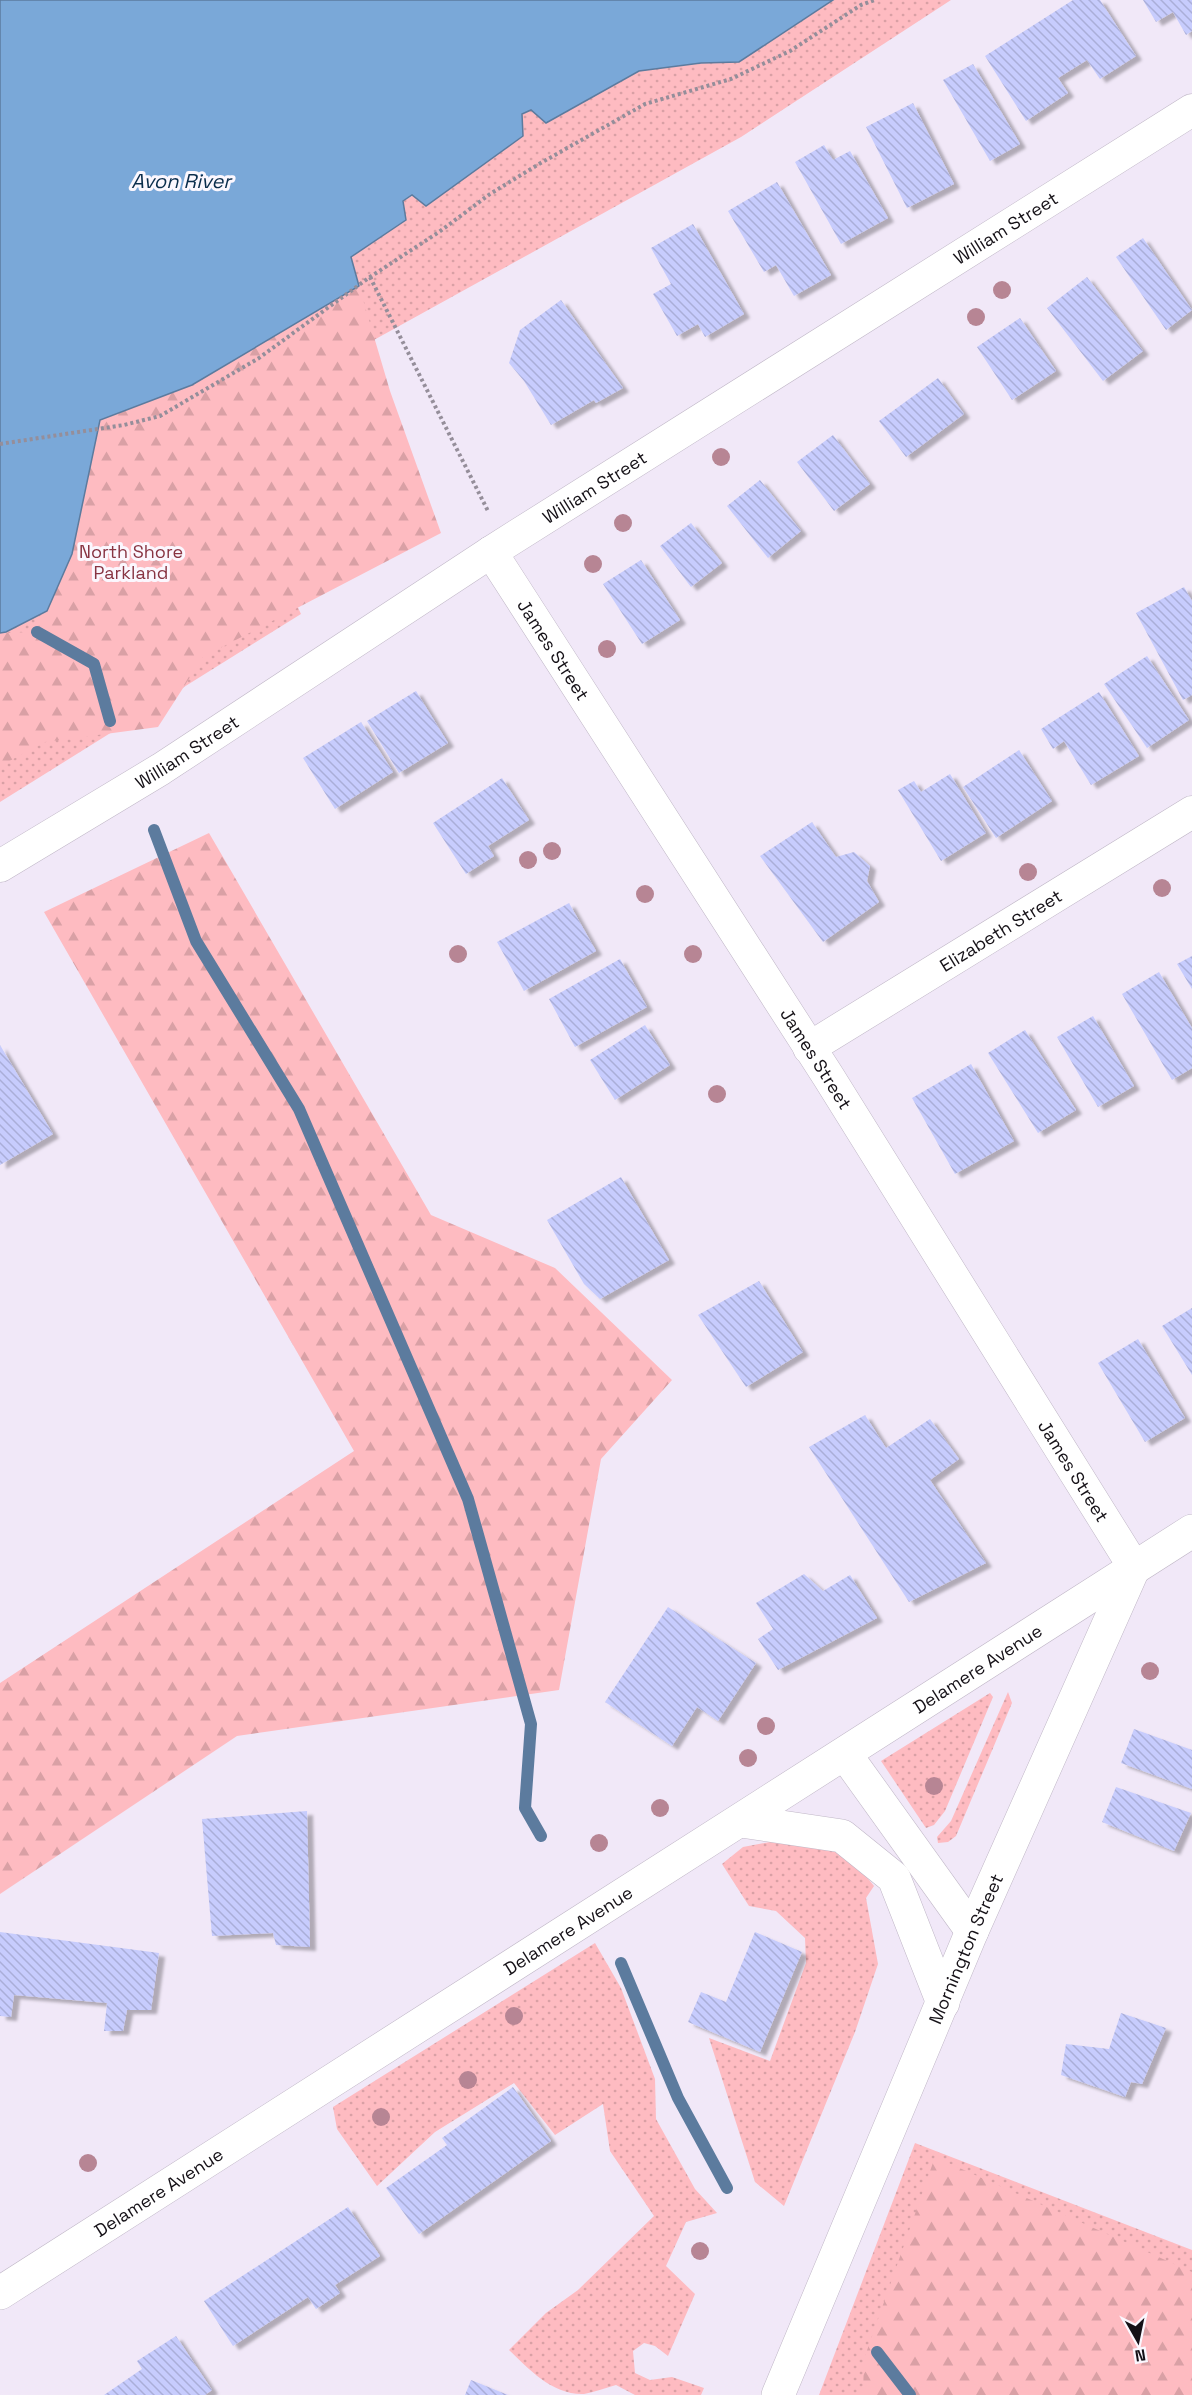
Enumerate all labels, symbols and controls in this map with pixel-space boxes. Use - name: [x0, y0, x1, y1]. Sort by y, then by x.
- water label: Avon River: [131, 168, 233, 194]
- street label: William Street: [949, 186, 1062, 269]
- street label: William Street: [538, 445, 651, 528]
- park label: North Shore Parkland: [79, 540, 183, 584]
- street label: James Street: [513, 595, 595, 705]
- street label: William Street: [131, 710, 243, 794]
- street label: Elizabeth Street: [935, 884, 1066, 976]
- street label: James Street: [776, 1003, 857, 1113]
- street label: James Street: [1034, 1415, 1114, 1526]
- street label: Delamere Avenue: [909, 1618, 1046, 1718]
- street label: Mornington Street: [923, 1870, 1008, 2027]
- street label: Delamere Avenue: [499, 1880, 637, 1980]
- street label: Delamere Avenue: [90, 2142, 227, 2241]
- north arrow: [1108, 2311, 1168, 2371]
- text: N: [1133, 2344, 1147, 2367]

